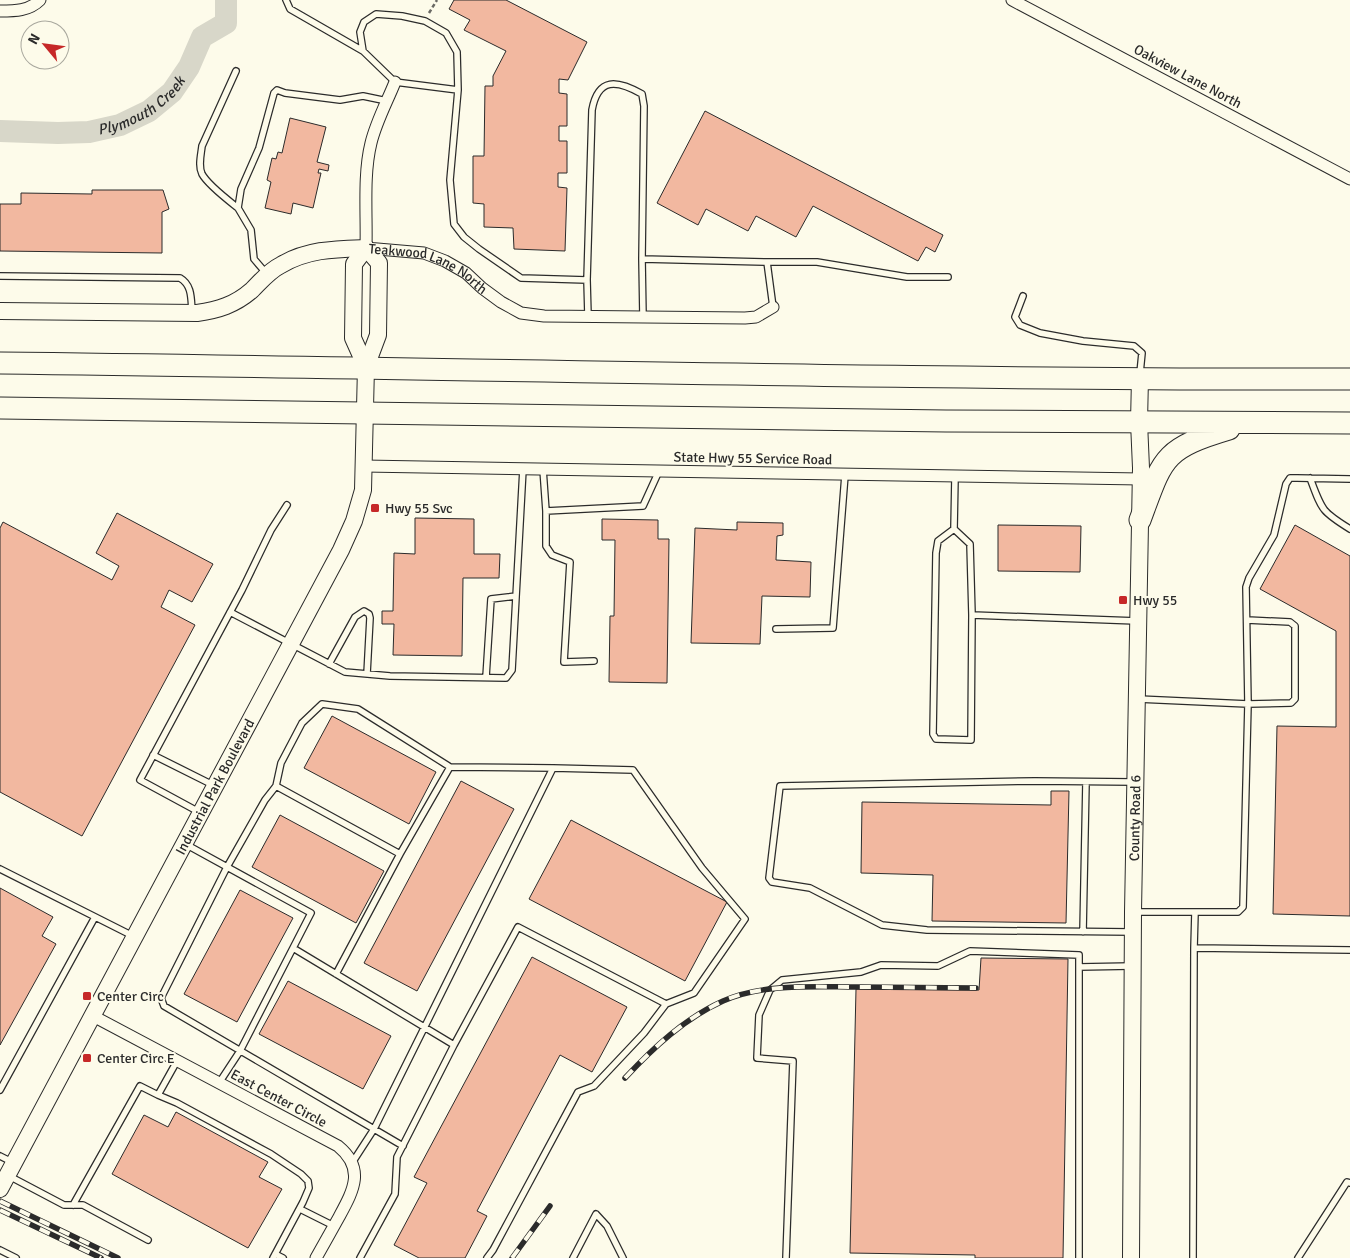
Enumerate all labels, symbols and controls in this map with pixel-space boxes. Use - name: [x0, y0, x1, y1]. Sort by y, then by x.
- north arrow: [20, 20, 70, 70]
- text: N: [24, 31, 44, 47]
- street label: Oakview Lane North: [1131, 41, 1245, 112]
- water label: Plymouth Creek: [96, 72, 190, 139]
- street label: Teakwood Lane North: [368, 240, 490, 298]
- street label: State Hwy 55 Service Road: [673, 449, 833, 468]
- place label: Hwy 55 Svc: [385, 500, 453, 517]
- marker: Hwy 55 Svc: [369, 502, 381, 514]
- place label: Hwy 55: [1133, 592, 1177, 609]
- marker: Hwy 55: [1117, 594, 1129, 606]
- street label: Industrial Park Boulevard: [172, 716, 258, 858]
- street label: County Road 6: [1126, 775, 1144, 861]
- place label: Center Circ: [97, 988, 164, 1005]
- marker: Center Circ: [81, 990, 93, 1002]
- place label: Center Circ E: [97, 1050, 175, 1067]
- marker: Center Circ E: [81, 1052, 93, 1064]
- street label: East Center Circle: [228, 1066, 330, 1131]

